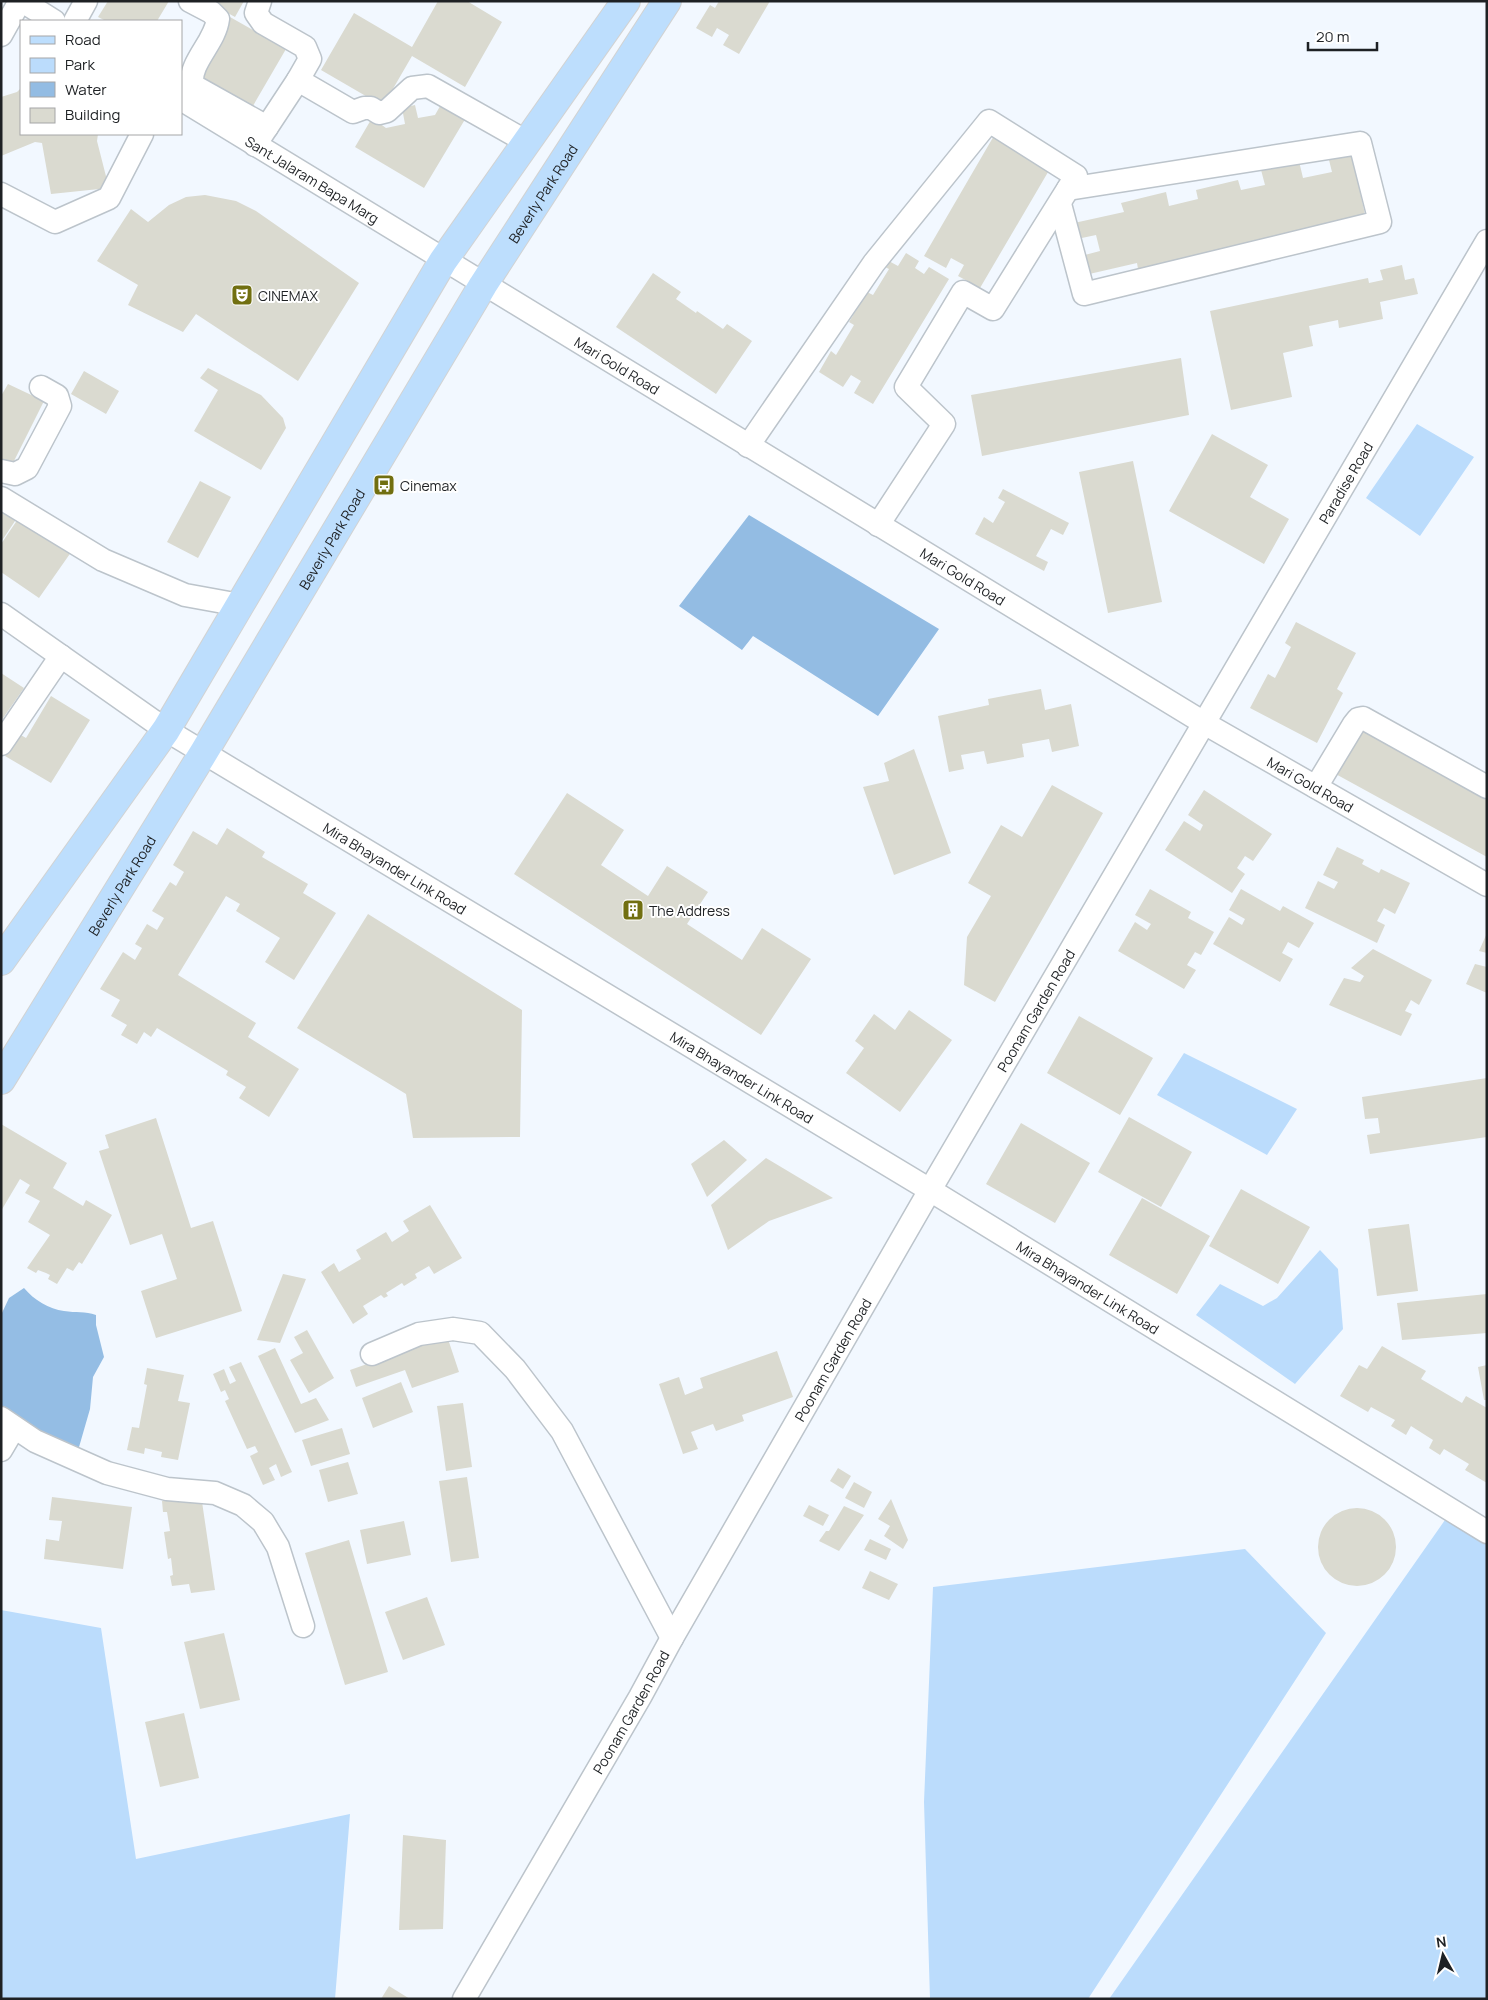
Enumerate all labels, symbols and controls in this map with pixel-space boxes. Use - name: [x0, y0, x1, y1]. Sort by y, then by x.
- legend: [20, 20, 182, 135]
- scale bar: [1308, 20, 1377, 52]
- text: 20 m: [1316, 26, 1349, 47]
- text: Road: [65, 29, 101, 50]
- text: Park: [65, 54, 95, 75]
- text: Water: [65, 79, 107, 100]
- text: Building: [65, 104, 120, 125]
- street label: Sant Jalaram Bapa Marg: [242, 131, 383, 227]
- street label: Beverly Park Road: [503, 140, 581, 246]
- theatre icon: CINEMAX: [230, 283, 254, 307]
- place label: CINEMAX: [258, 286, 318, 305]
- street label: Mari Gold Road: [571, 332, 663, 398]
- street label: Paradise Road: [1314, 438, 1377, 527]
- bus stop icon: Cinemax: [372, 473, 396, 497]
- place label: Cinemax: [400, 476, 457, 495]
- street label: Beverly Park Road: [294, 485, 369, 593]
- street label: Mari Gold Road: [917, 543, 1009, 609]
- street label: Mari Gold Road: [1264, 752, 1357, 816]
- street label: Mira Bhayander Link Road: [320, 817, 470, 918]
- street label: Beverly Park Road: [83, 832, 160, 939]
- building icon: The Address: [621, 898, 645, 922]
- place label: The Address: [649, 901, 730, 920]
- street label: Poonam Garden Road: [992, 946, 1079, 1075]
- street label: Mira Bhayander Link Road: [667, 1026, 817, 1127]
- street label: Mira Bhayander Link Road: [1013, 1236, 1163, 1338]
- street label: Poonam Garden Road: [789, 1295, 875, 1424]
- street label: Poonam Garden Road: [588, 1647, 673, 1777]
- north arrow: [1418, 1930, 1468, 1980]
- text: N: [1435, 1932, 1447, 1952]

